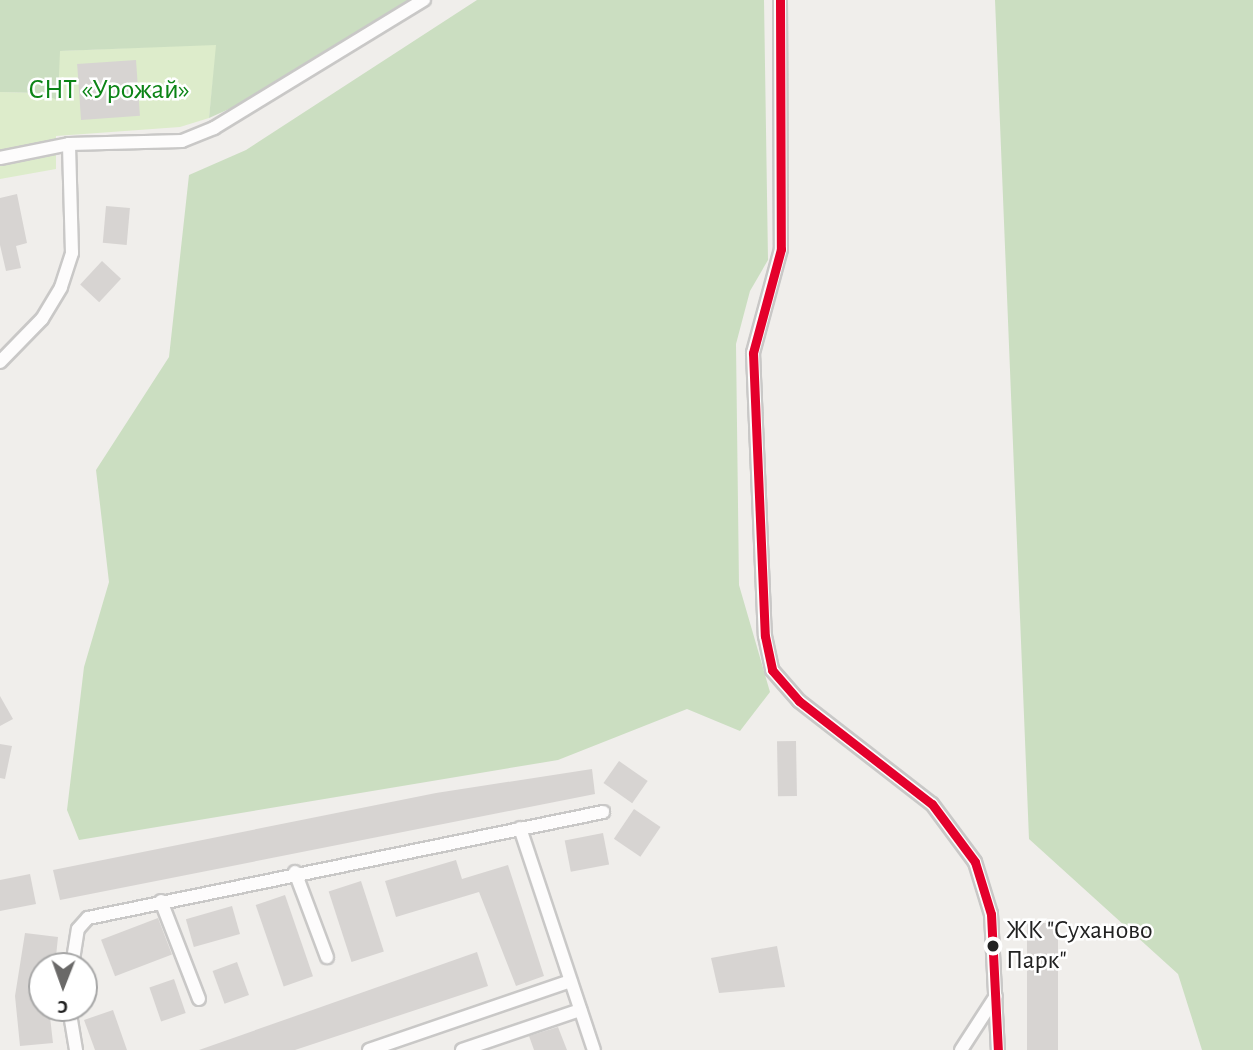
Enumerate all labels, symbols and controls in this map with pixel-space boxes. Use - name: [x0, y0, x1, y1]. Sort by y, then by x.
- park label: СНТ «Урожай»: [28, 73, 190, 107]
- place label: ЖК "Суханово Парк": [1006, 915, 1153, 976]
- marker: ЖК "Суханово Парк": [986, 939, 1000, 953]
- north arrow: [28, 952, 98, 1022]
- text: С: [57, 997, 68, 1016]

